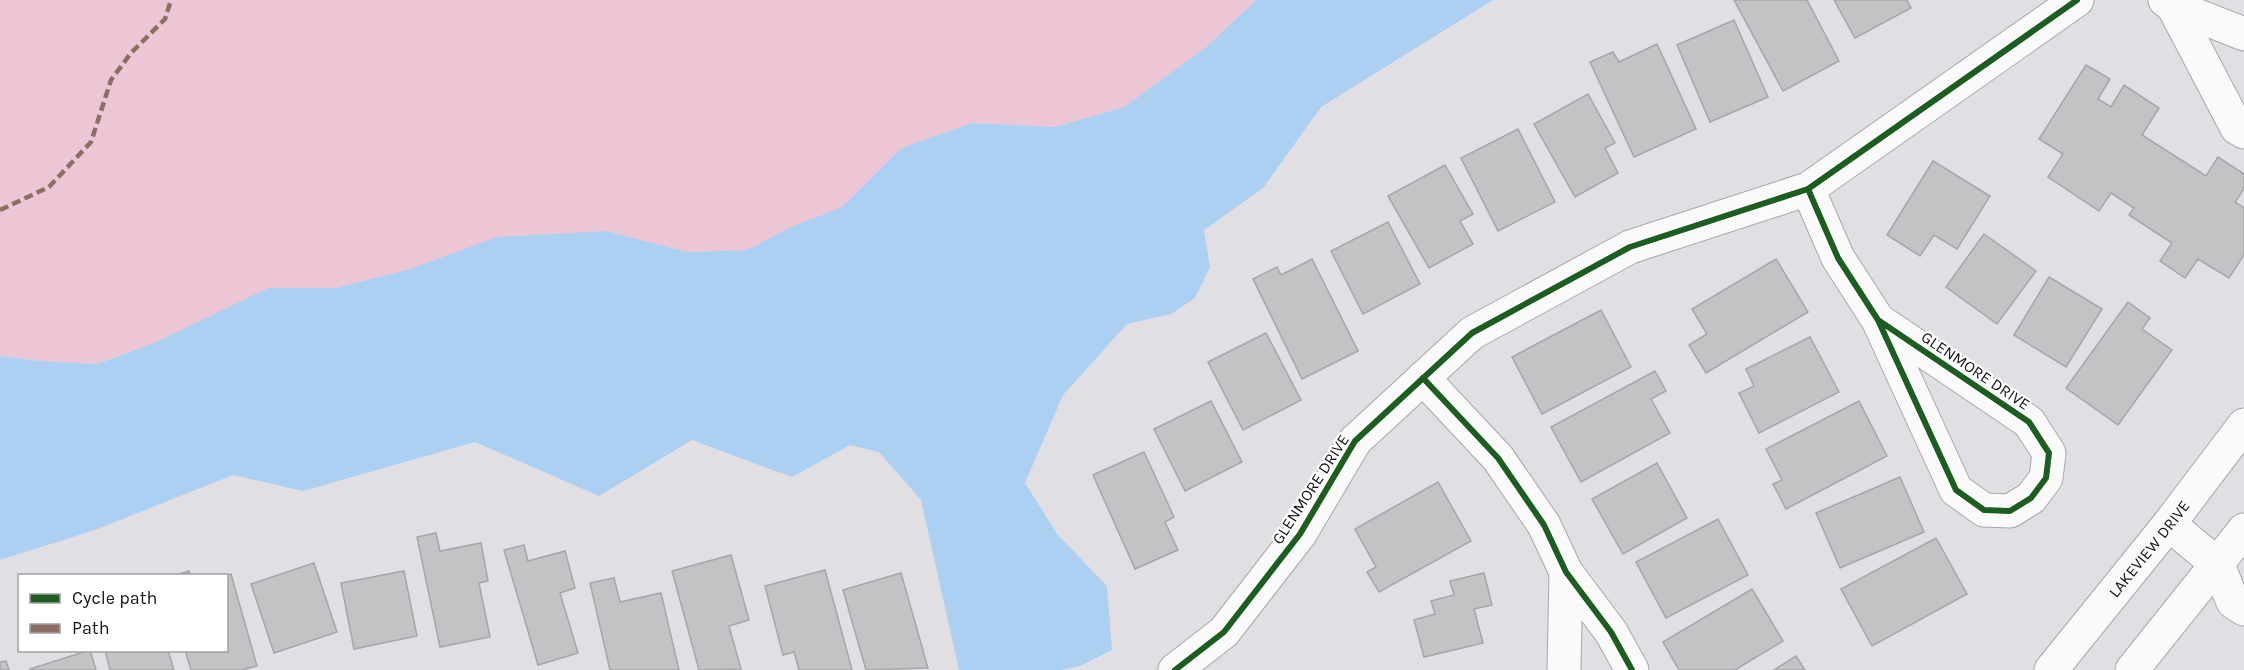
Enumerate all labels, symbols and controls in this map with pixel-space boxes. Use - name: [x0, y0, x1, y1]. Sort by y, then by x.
- street label: GLENMORE DRIVE: [1918, 327, 2034, 414]
- street label: GLENMORE DRIVE: [1268, 431, 1353, 548]
- street label: LAKEVIEW DRIVE: [2105, 496, 2194, 601]
- legend: [18, 574, 228, 652]
- text: Cycle path: [72, 587, 157, 609]
- text: Path: [72, 617, 110, 639]

